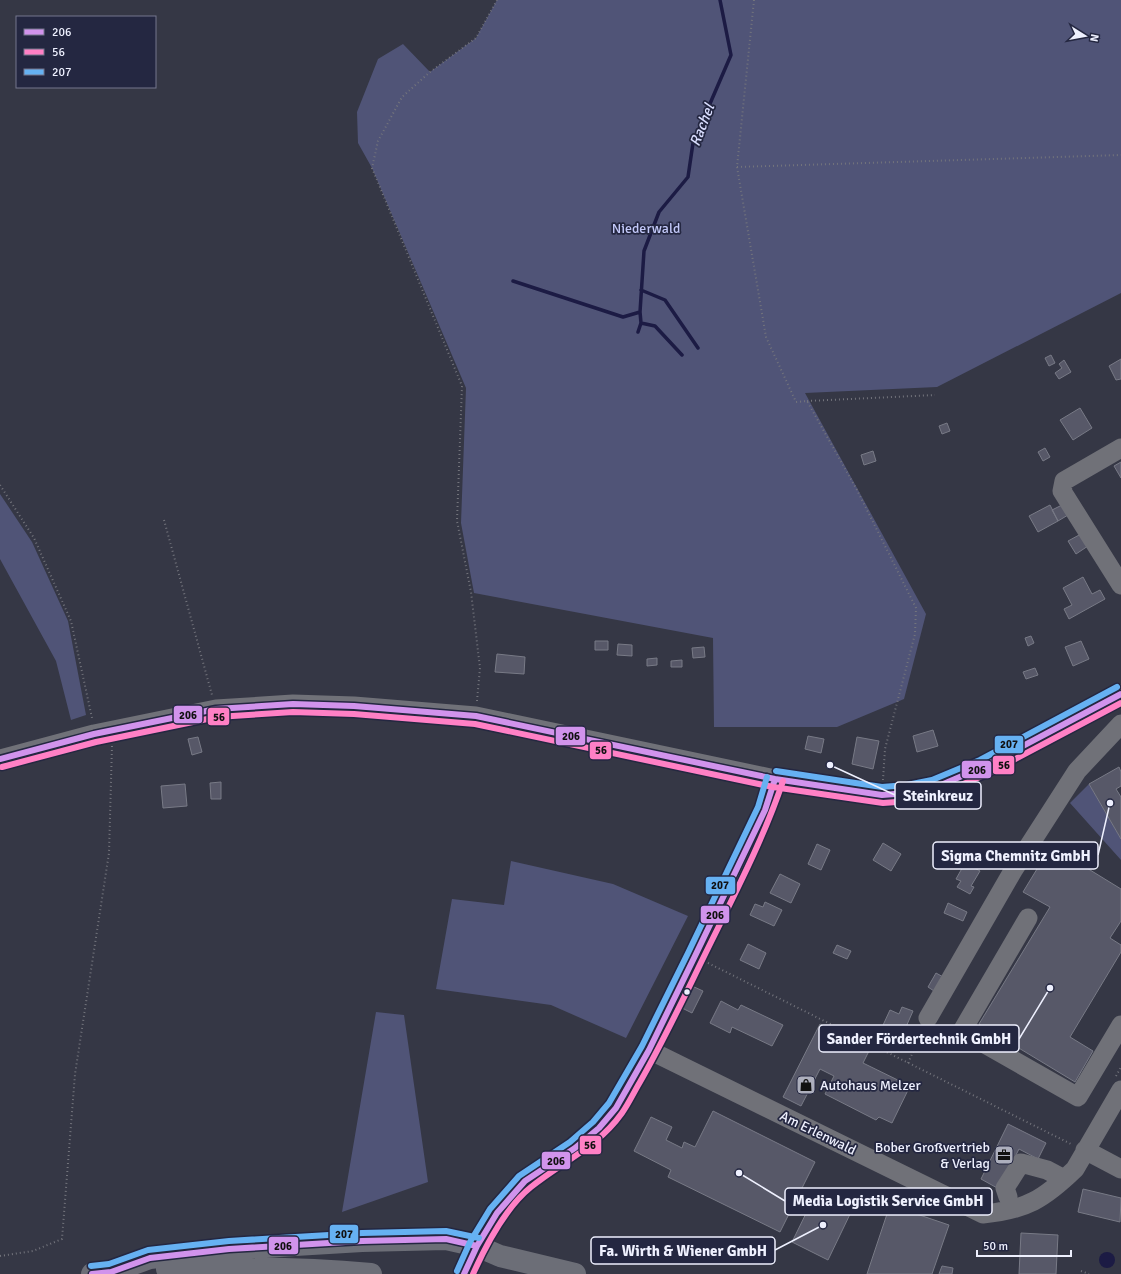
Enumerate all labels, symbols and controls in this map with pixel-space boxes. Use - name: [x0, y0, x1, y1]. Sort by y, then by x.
- legend: [16, 16, 156, 88]
- north arrow: [1065, 16, 1105, 56]
- text: 206: [52, 25, 71, 40]
- text: N: [1087, 33, 1101, 43]
- text: 56: [52, 45, 65, 60]
- text: 207: [52, 65, 71, 80]
- water label: Rachel: [686, 100, 719, 149]
- park label: Niederwald: [612, 220, 680, 237]
- line badge: 206: [173, 705, 203, 724]
- line badge: 56: [207, 707, 230, 726]
- text: 206: [179, 709, 197, 722]
- text: 56: [213, 711, 225, 724]
- line badge: 206: [555, 726, 586, 746]
- text: 206: [562, 730, 580, 743]
- line badge: 207: [994, 735, 1024, 754]
- text: 207: [1000, 738, 1018, 751]
- line badge: 56: [589, 741, 612, 760]
- text: 56: [595, 744, 607, 757]
- line badge: 56: [992, 755, 1015, 775]
- text: 56: [998, 759, 1010, 772]
- line badge: 206: [961, 760, 992, 779]
- text: 206: [968, 764, 986, 777]
- callout: Steinkreuz: [895, 782, 981, 809]
- text: Steinkreuz: [903, 787, 973, 805]
- callout: Sigma Chemnitz GmbH: [933, 842, 1098, 869]
- text: Sigma Chemnitz GmbH: [941, 847, 1091, 865]
- line badge: 207: [705, 876, 736, 895]
- text: 207: [711, 879, 729, 892]
- line badge: 206: [700, 905, 730, 924]
- text: 206: [706, 909, 724, 922]
- unlabelled marker: [682, 987, 692, 997]
- callout: Sander Fördertechnik GmbH: [819, 1025, 1019, 1052]
- text: Sander Fördertechnik GmbH: [827, 1030, 1011, 1048]
- shop icon: Autohaus Melzer: [795, 1074, 817, 1096]
- place label: Autohaus Melzer: [820, 1077, 921, 1094]
- street label: Am Erlenwald: [777, 1107, 859, 1159]
- line badge: 56: [579, 1135, 602, 1155]
- text: 56: [584, 1139, 596, 1152]
- place label: Bober Großvertrieb & Verlag: [875, 1139, 990, 1172]
- office icon: Bober Großvertrieb & Verlag: [993, 1144, 1015, 1166]
- line badge: 206: [541, 1151, 571, 1170]
- text: 206: [547, 1155, 565, 1168]
- callout: Media Logistik Service GmbH: [785, 1188, 992, 1215]
- text: Media Logistik Service GmbH: [792, 1192, 984, 1210]
- line badge: 207: [329, 1224, 359, 1244]
- text: 207: [335, 1228, 353, 1241]
- scale bar: [977, 1232, 1071, 1258]
- line badge: 206: [268, 1236, 299, 1255]
- callout: Fa. Wirth & Wiener GmbH: [591, 1237, 775, 1264]
- text: 50 m: [983, 1239, 1008, 1254]
- text: 206: [274, 1240, 292, 1253]
- text: Fa. Wirth & Wiener GmbH: [599, 1242, 767, 1260]

